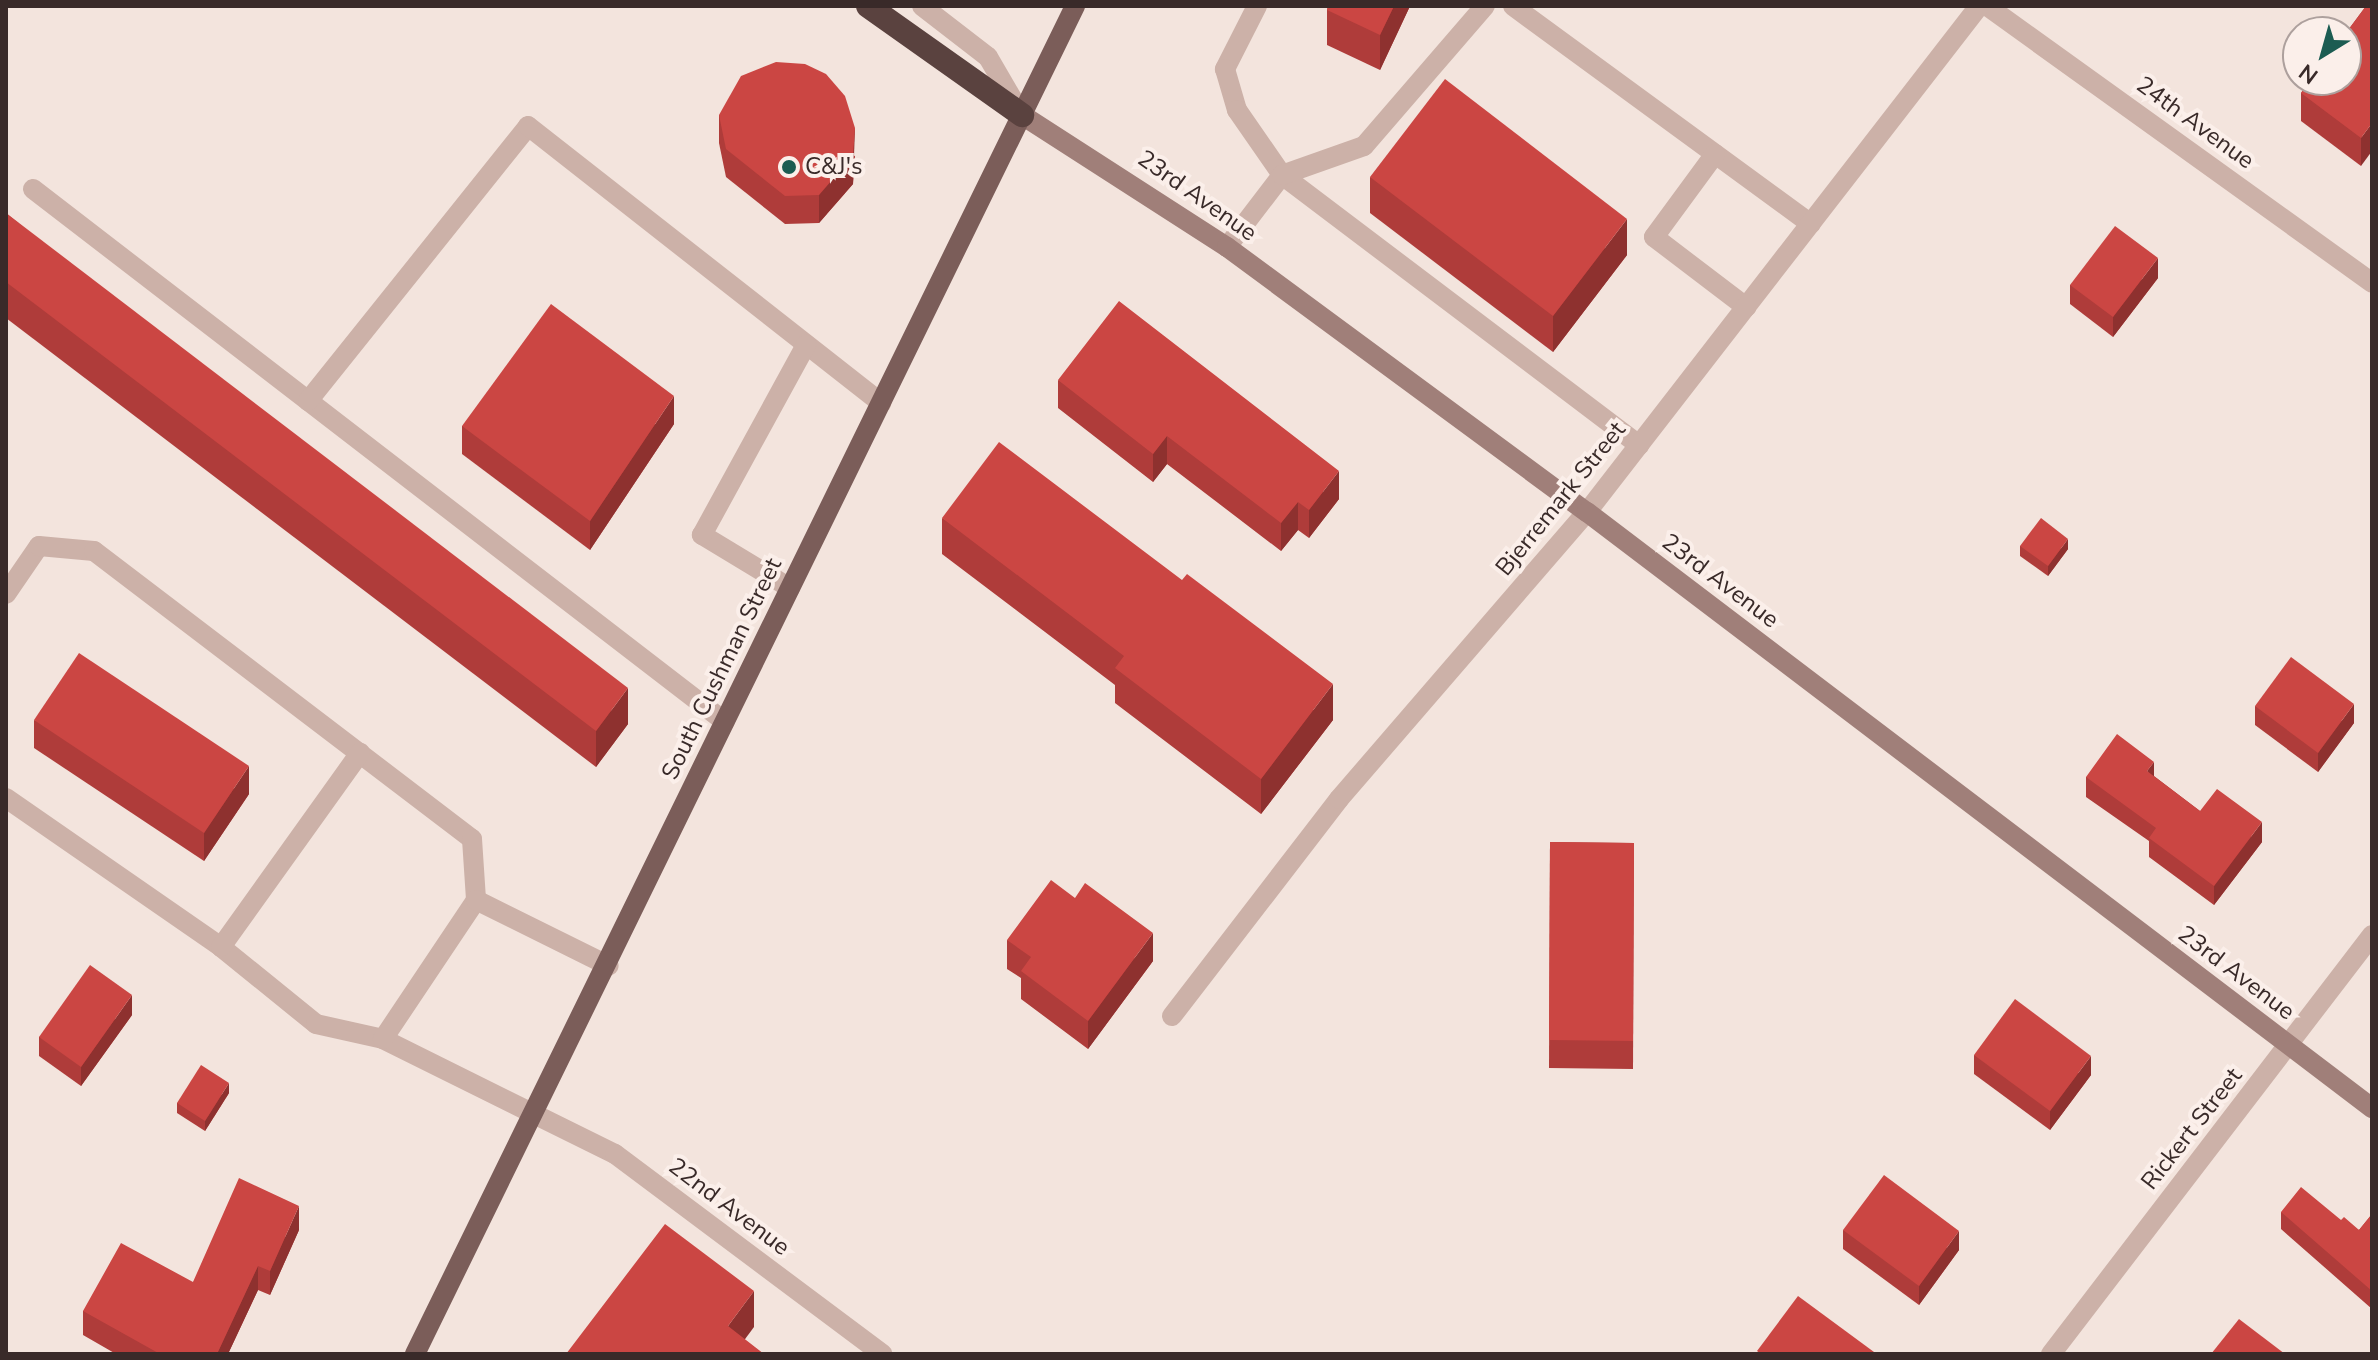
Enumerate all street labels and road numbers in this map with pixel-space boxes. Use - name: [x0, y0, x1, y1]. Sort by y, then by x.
- street label: 24th Avenue: [2130, 71, 2260, 175]
- street label: 23rd Avenue: [1132, 144, 1262, 248]
- street label: Bjerremark Street: [1490, 416, 1632, 582]
- street label: 23rd Avenue: [1656, 528, 1784, 634]
- street label: South Cushman Street: [656, 554, 788, 784]
- street label: 23rd Avenue: [2172, 920, 2300, 1026]
- street label: Rickert Street: [2136, 1062, 2248, 1196]
- street label: 22nd Avenue: [663, 1152, 795, 1262]

